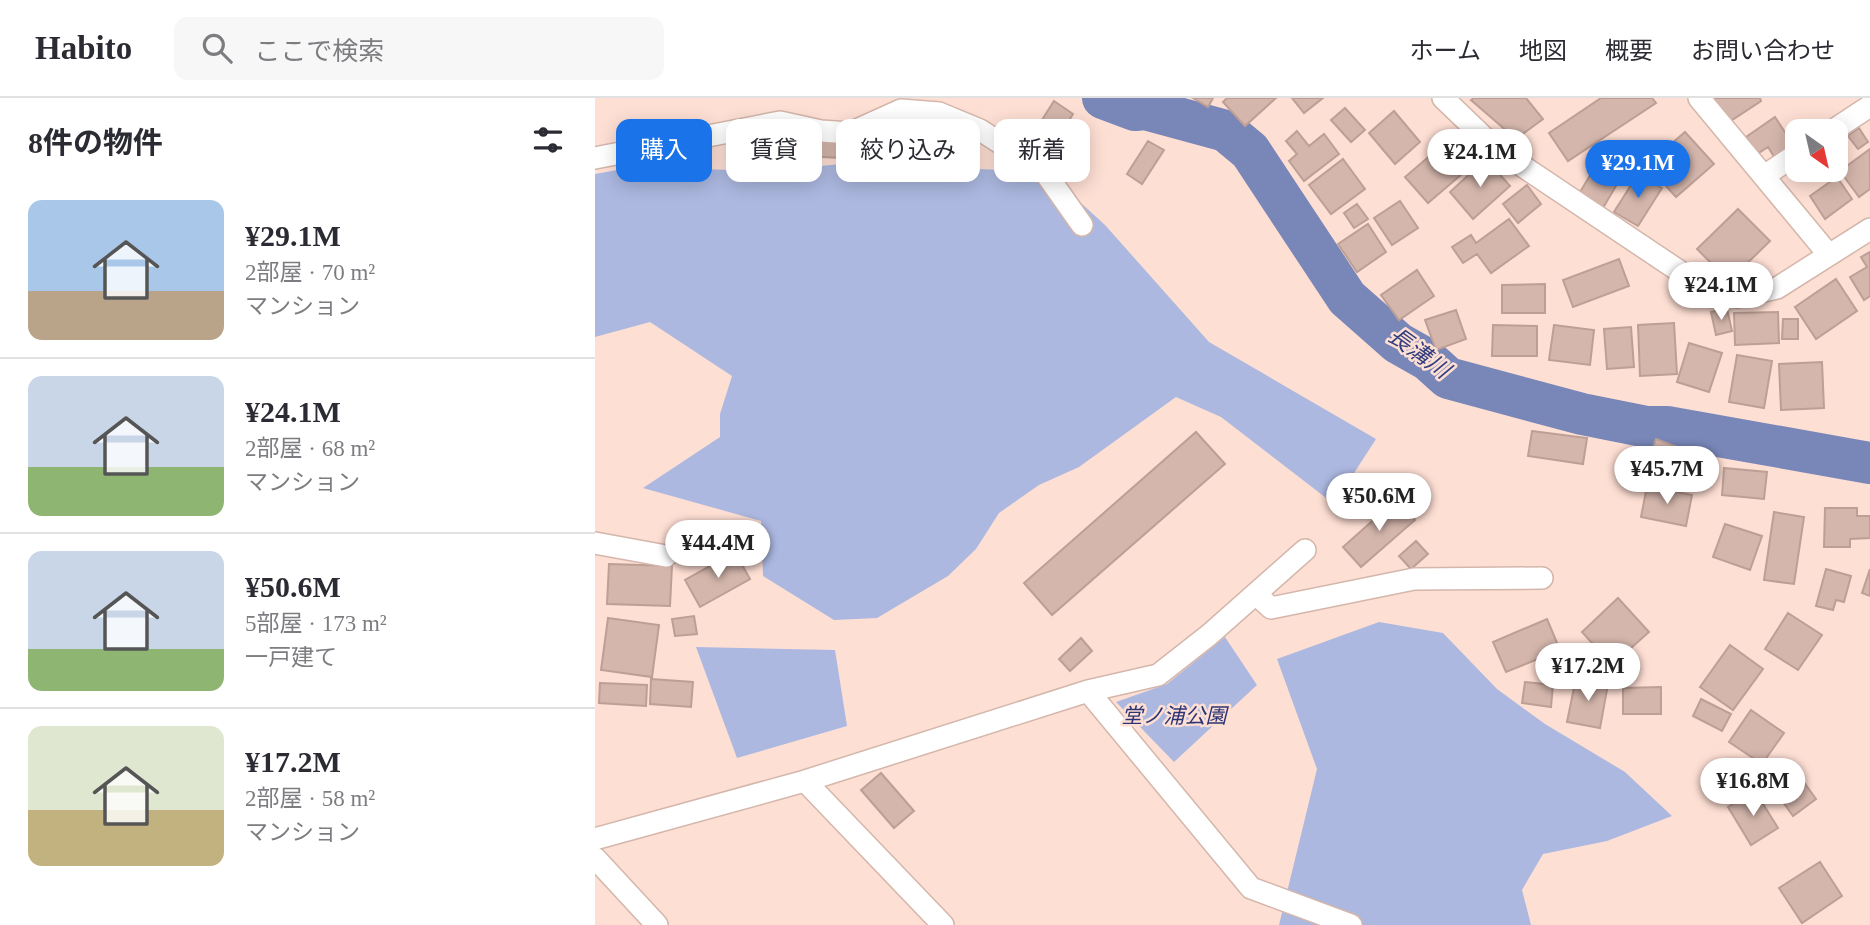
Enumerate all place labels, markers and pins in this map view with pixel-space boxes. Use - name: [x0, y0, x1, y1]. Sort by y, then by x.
- pin: ¥24.1M: [1423, 130, 1537, 189]
- pin: ¥29.1M: [1581, 140, 1695, 200]
- pin: ¥24.1M: [1664, 262, 1778, 322]
- pin: ¥45.7M: [1610, 446, 1724, 506]
- pin: ¥50.6M: [1322, 474, 1436, 533]
- pin: ¥44.4M: [661, 520, 775, 580]
- pin: ¥17.2M: [1531, 644, 1645, 703]
- pin: ¥16.8M: [1696, 758, 1810, 818]

